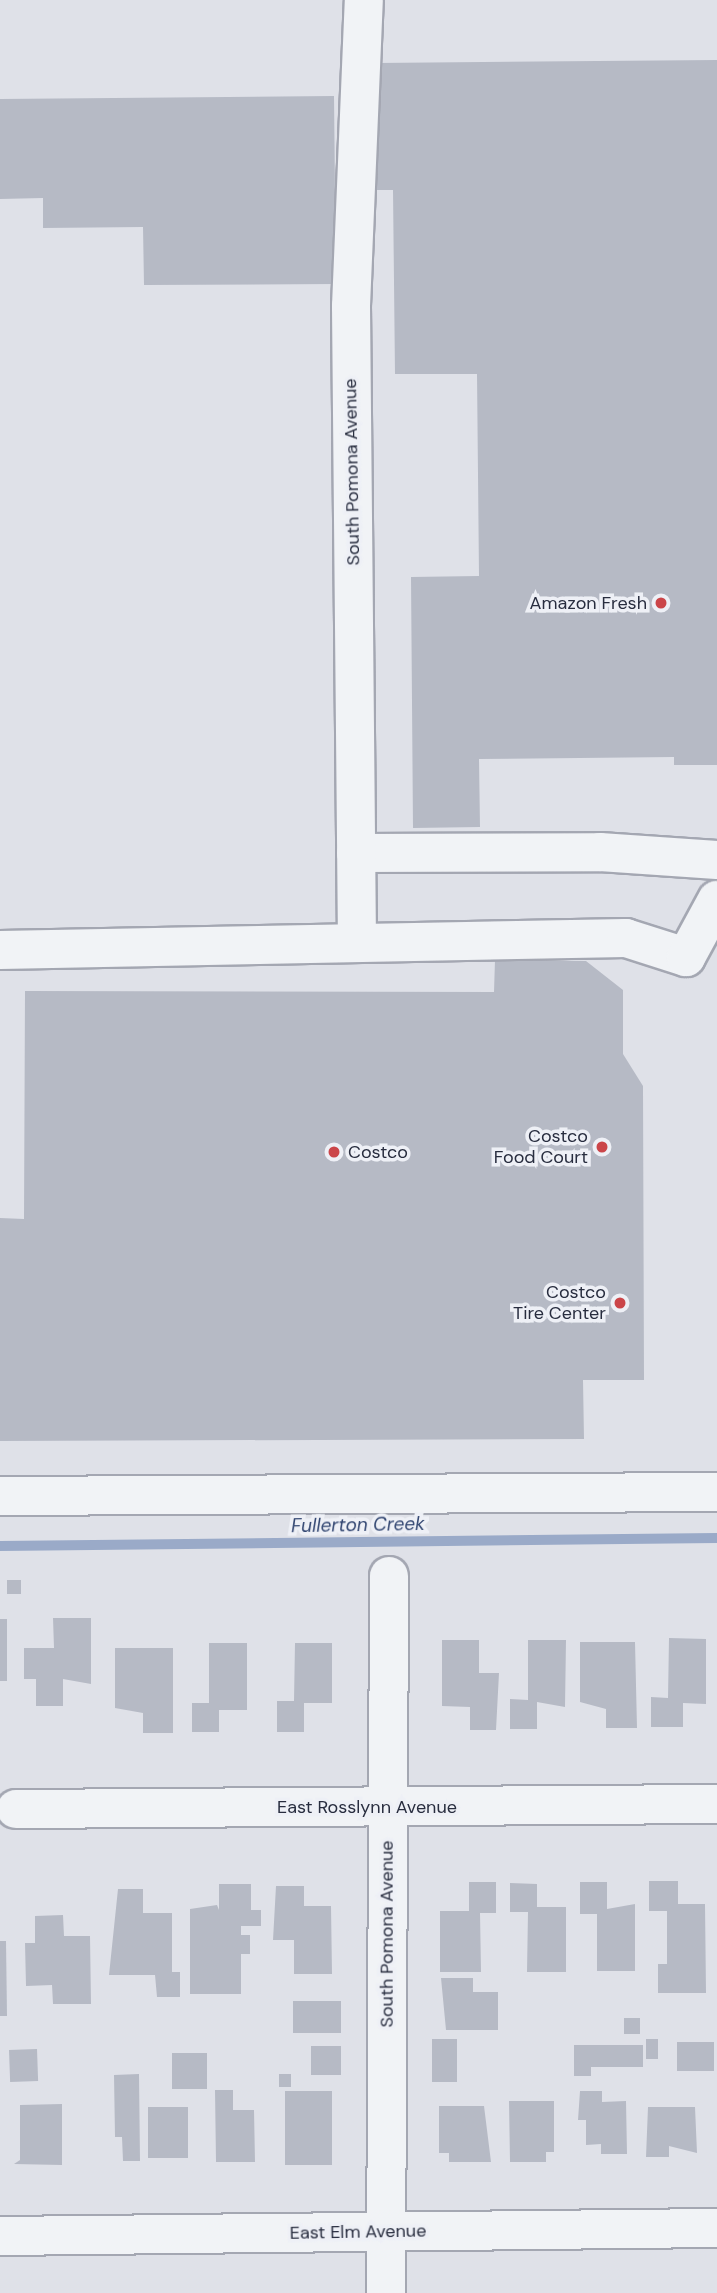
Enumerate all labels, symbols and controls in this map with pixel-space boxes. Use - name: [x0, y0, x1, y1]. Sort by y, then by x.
- street label: South Pomona Avenue: [340, 378, 364, 566]
- place label: Amazon Fresh: [530, 592, 647, 614]
- marker: Amazon Fresh: [653, 595, 669, 611]
- place label: Costco Food Court: [494, 1126, 588, 1168]
- marker: Costco Food Court: [594, 1139, 610, 1155]
- place label: Costco: [348, 1141, 408, 1163]
- marker: Costco: [326, 1144, 342, 1160]
- place label: Costco Tire Center: [513, 1282, 606, 1324]
- marker: Costco Tire Center: [612, 1295, 628, 1311]
- water label: Fullerton Creek: [291, 1512, 425, 1538]
- street label: East Rosslynn Avenue: [277, 1796, 457, 1818]
- street label: South Pomona Avenue: [376, 1840, 398, 2028]
- street label: East Elm Avenue: [290, 2220, 426, 2244]

